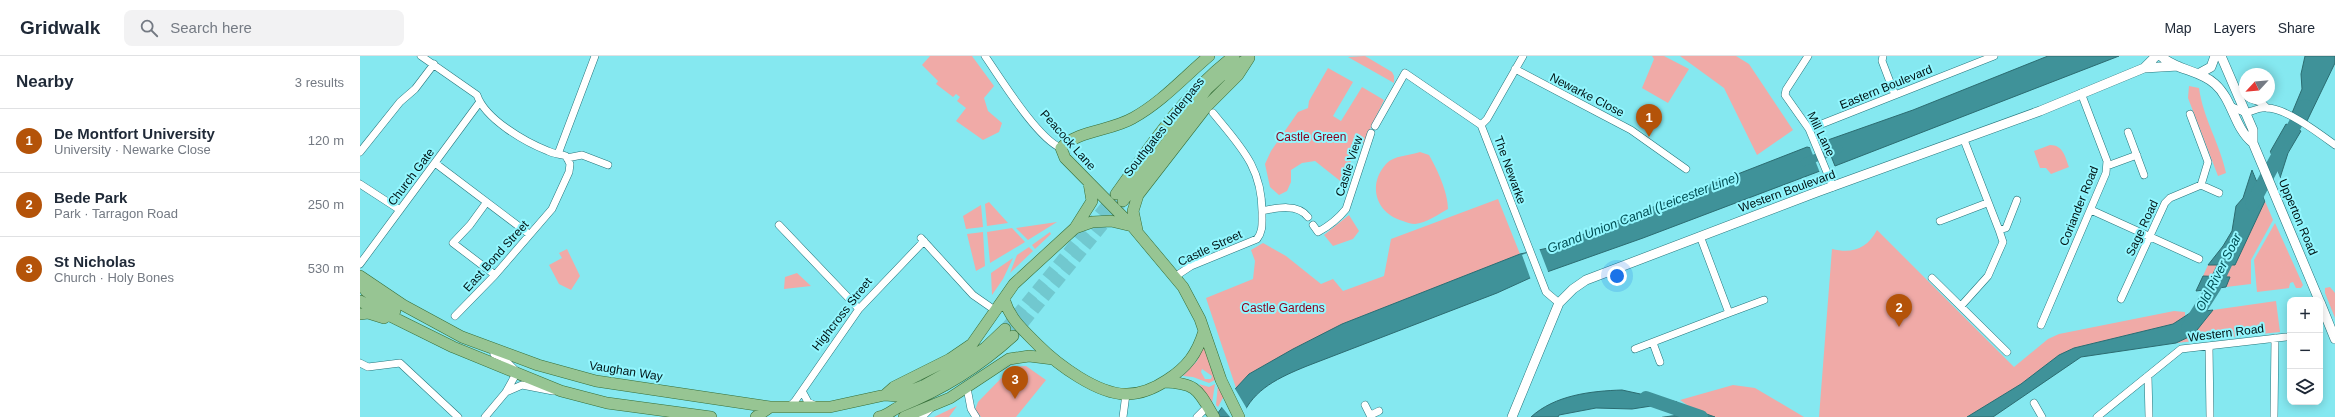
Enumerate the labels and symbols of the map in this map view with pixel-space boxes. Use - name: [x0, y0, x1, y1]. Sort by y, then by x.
- street label: Eastern Boulevard: [1838, 62, 1934, 112]
- north arrow: [2239, 68, 2275, 104]
- street label: Newarke Close: [1548, 70, 1627, 120]
- street label: Southgates Underpass: [1121, 75, 1207, 179]
- pin: 1: [1636, 104, 1662, 137]
- street label: Peacock Lane: [1037, 107, 1099, 173]
- street label: Mill Lane: [1804, 109, 1838, 159]
- park label: Castle Green: [1276, 130, 1346, 144]
- street label: Castle View: [1333, 133, 1366, 198]
- street label: The Newarke: [1491, 134, 1529, 206]
- street label: Church Gate: [385, 145, 437, 208]
- street label: Coriander Road: [2057, 164, 2101, 248]
- street label: Western Boulevard: [1737, 167, 1837, 215]
- water label: Grand Union Canal (Leicester Line): [1545, 169, 1741, 256]
- street label: Upperton Road: [2276, 177, 2320, 257]
- street label: Sage Road: [2123, 198, 2161, 258]
- street label: East Bond Street: [460, 217, 532, 294]
- street label: Castle Street: [1176, 227, 1245, 269]
- water label: Old River Soar: [2192, 230, 2245, 314]
- your location: [1607, 266, 1627, 286]
- street label: Highcross Street: [809, 274, 875, 353]
- pin: 2: [1886, 294, 1912, 327]
- park label: Castle Gardens: [1241, 301, 1325, 315]
- street label: Western Road: [2187, 321, 2265, 345]
- street label: Vaughan Way: [588, 358, 664, 384]
- pin: 3: [1002, 366, 1028, 399]

